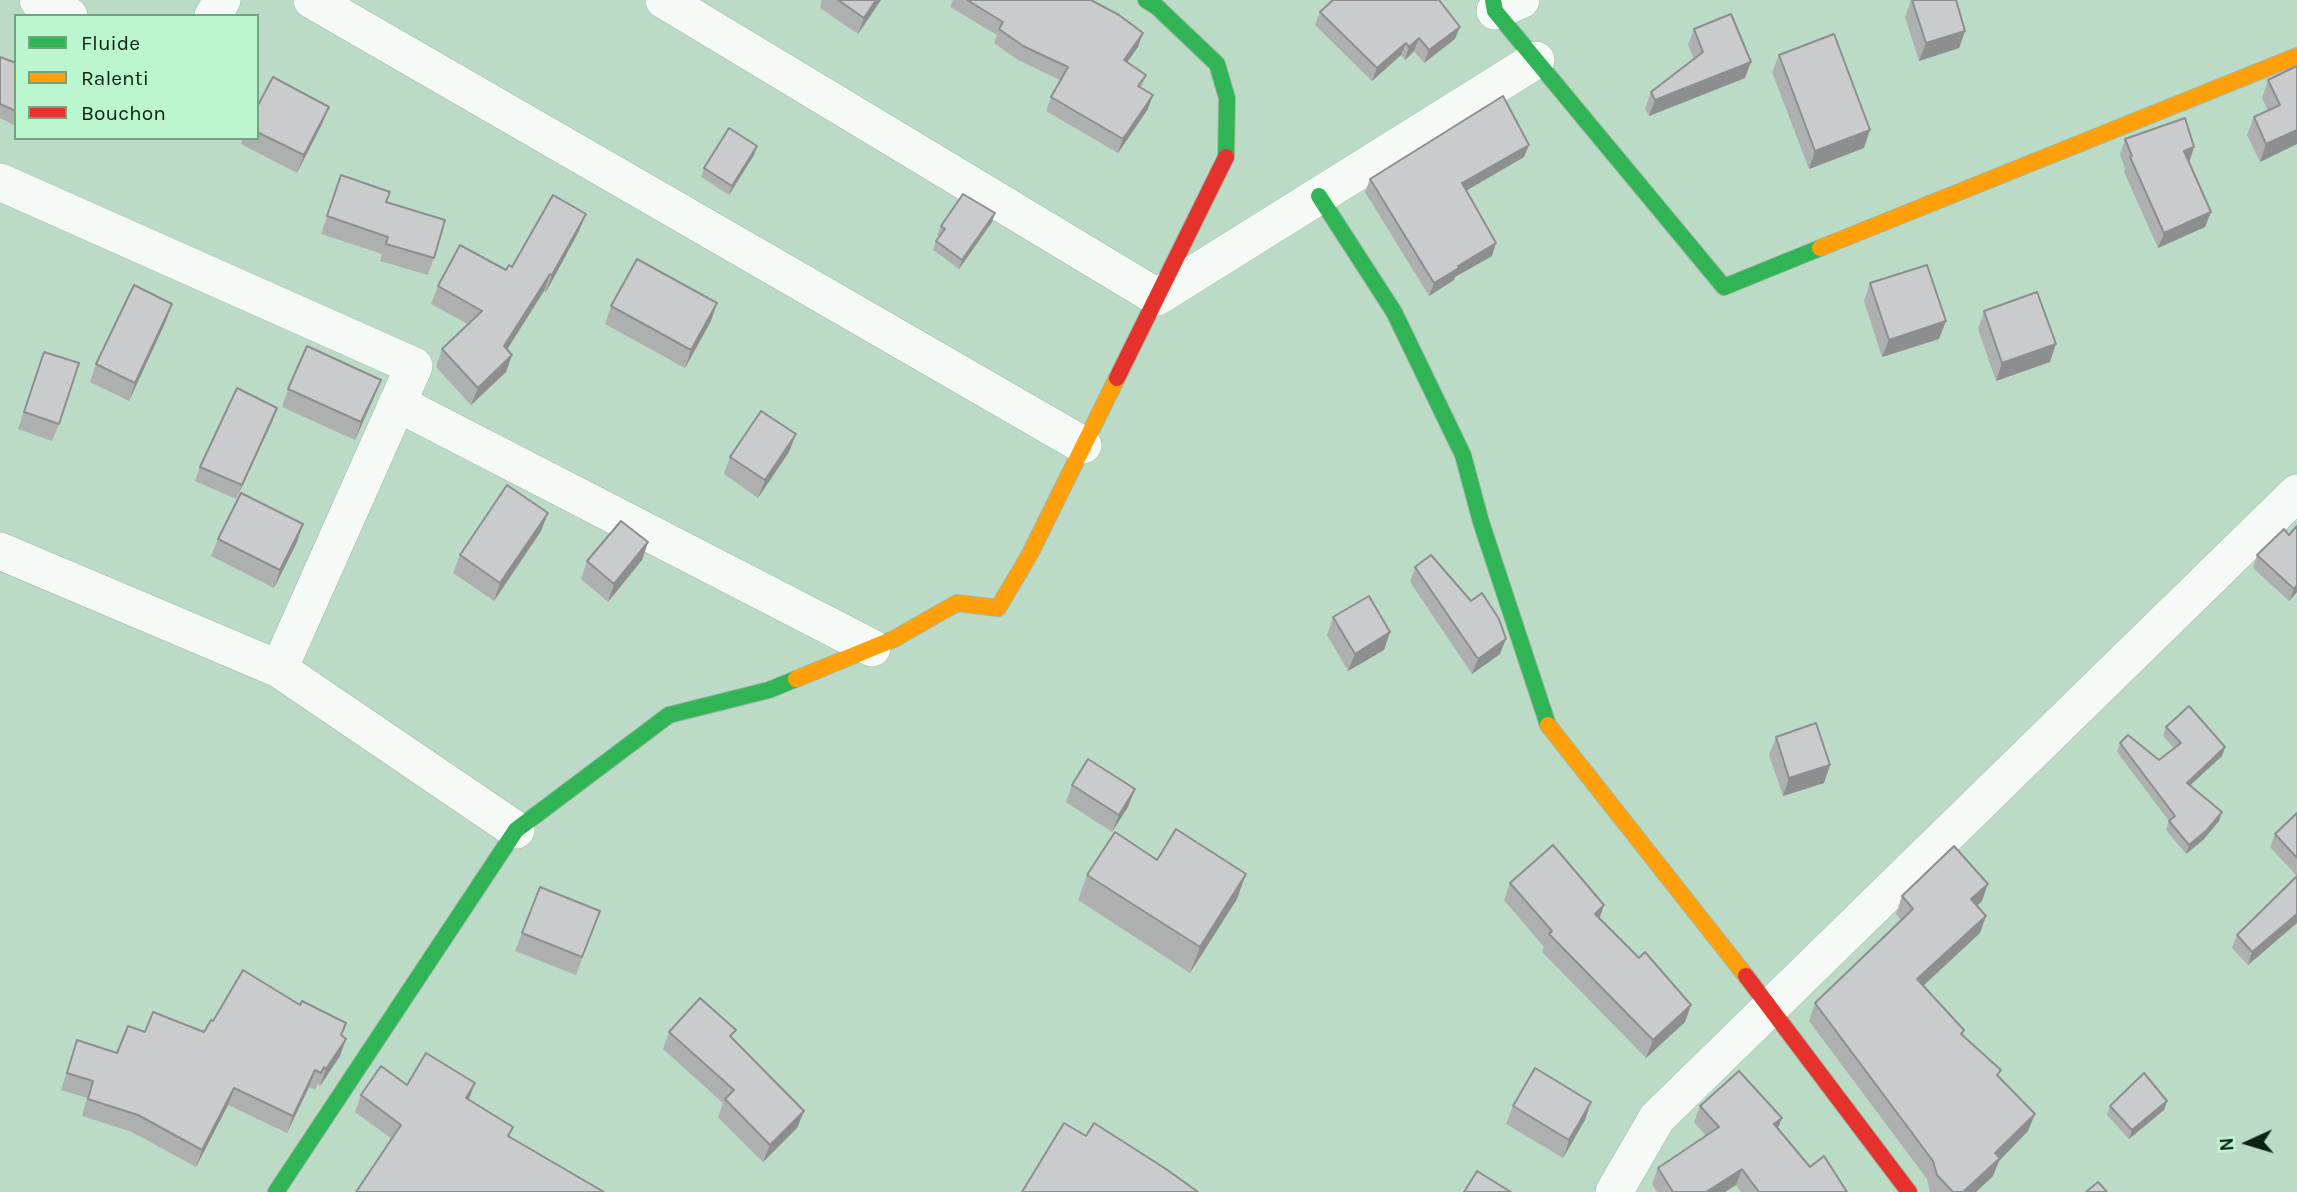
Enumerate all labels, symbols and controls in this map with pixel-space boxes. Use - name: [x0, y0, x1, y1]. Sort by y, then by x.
- legend: [14, 14, 259, 140]
- text: Fluide: [81, 31, 140, 55]
- text: Ralenti: [81, 66, 149, 90]
- text: Bouchon: [81, 101, 166, 125]
- north arrow: [2213, 1108, 2283, 1178]
- text: N: [2216, 1137, 2238, 1152]

